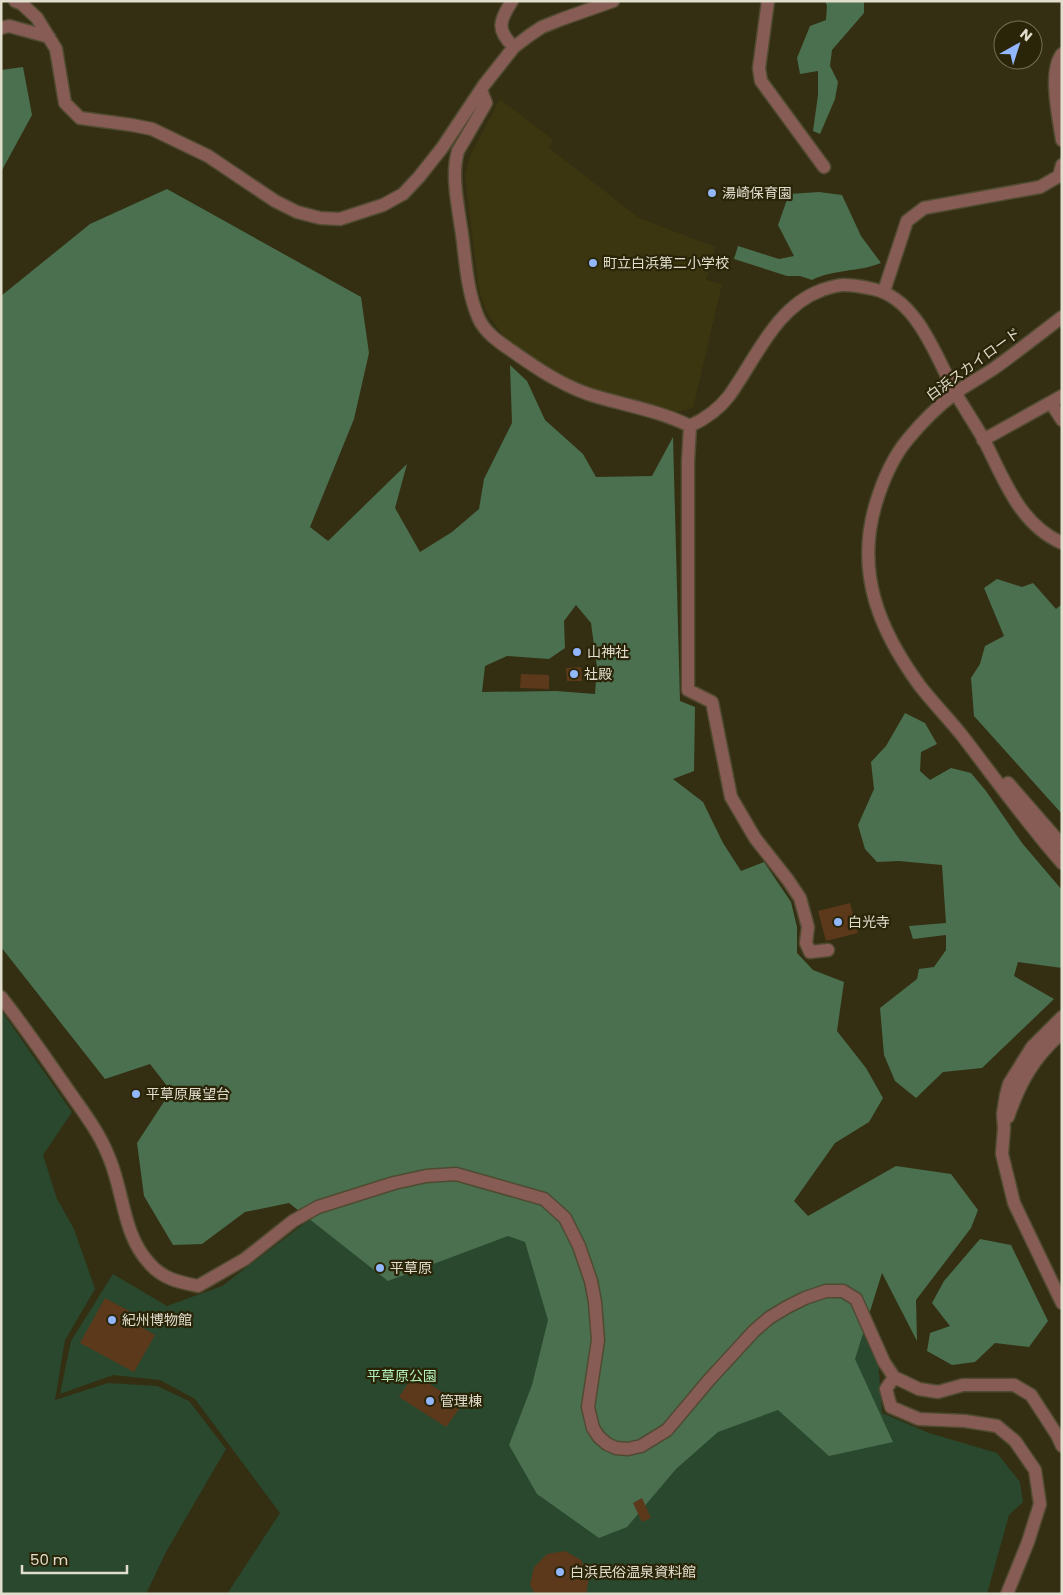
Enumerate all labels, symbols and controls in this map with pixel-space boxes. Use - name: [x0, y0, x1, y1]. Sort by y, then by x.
- north arrow: [993, 20, 1043, 70]
- text: N: [1016, 24, 1037, 46]
- place label: 湯崎保育園: [722, 183, 792, 203]
- marker: 湯崎保育園: [706, 187, 718, 199]
- place label: 町立白浜第二小学校: [603, 253, 729, 273]
- marker: 町立白浜第二小学校: [587, 257, 599, 269]
- street label: 白浜スカイロード: [922, 323, 1024, 405]
- place label: 山神社: [587, 642, 629, 662]
- marker: 山神社: [571, 646, 583, 658]
- place label: 社殿: [584, 664, 612, 684]
- marker: 社殿: [568, 668, 580, 680]
- place label: 白光寺: [848, 912, 890, 932]
- marker: 白光寺: [832, 916, 844, 928]
- place label: 平草原展望台: [146, 1084, 230, 1104]
- marker: 平草原展望台: [130, 1088, 142, 1100]
- place label: 平草原: [390, 1258, 432, 1278]
- marker: 平草原: [374, 1262, 386, 1274]
- place label: 紀州博物館: [122, 1310, 192, 1330]
- marker: 紀州博物館: [106, 1314, 118, 1326]
- park label: 平草原公園: [367, 1366, 437, 1386]
- place label: 管理棟: [440, 1391, 482, 1411]
- marker: 管理棟: [424, 1395, 436, 1407]
- scale bar: [22, 1542, 128, 1574]
- text: 50 m: [30, 1549, 68, 1570]
- place label: 白浜民俗温泉資料館: [570, 1562, 696, 1582]
- marker: 白浜民俗温泉資料館: [554, 1566, 566, 1578]

